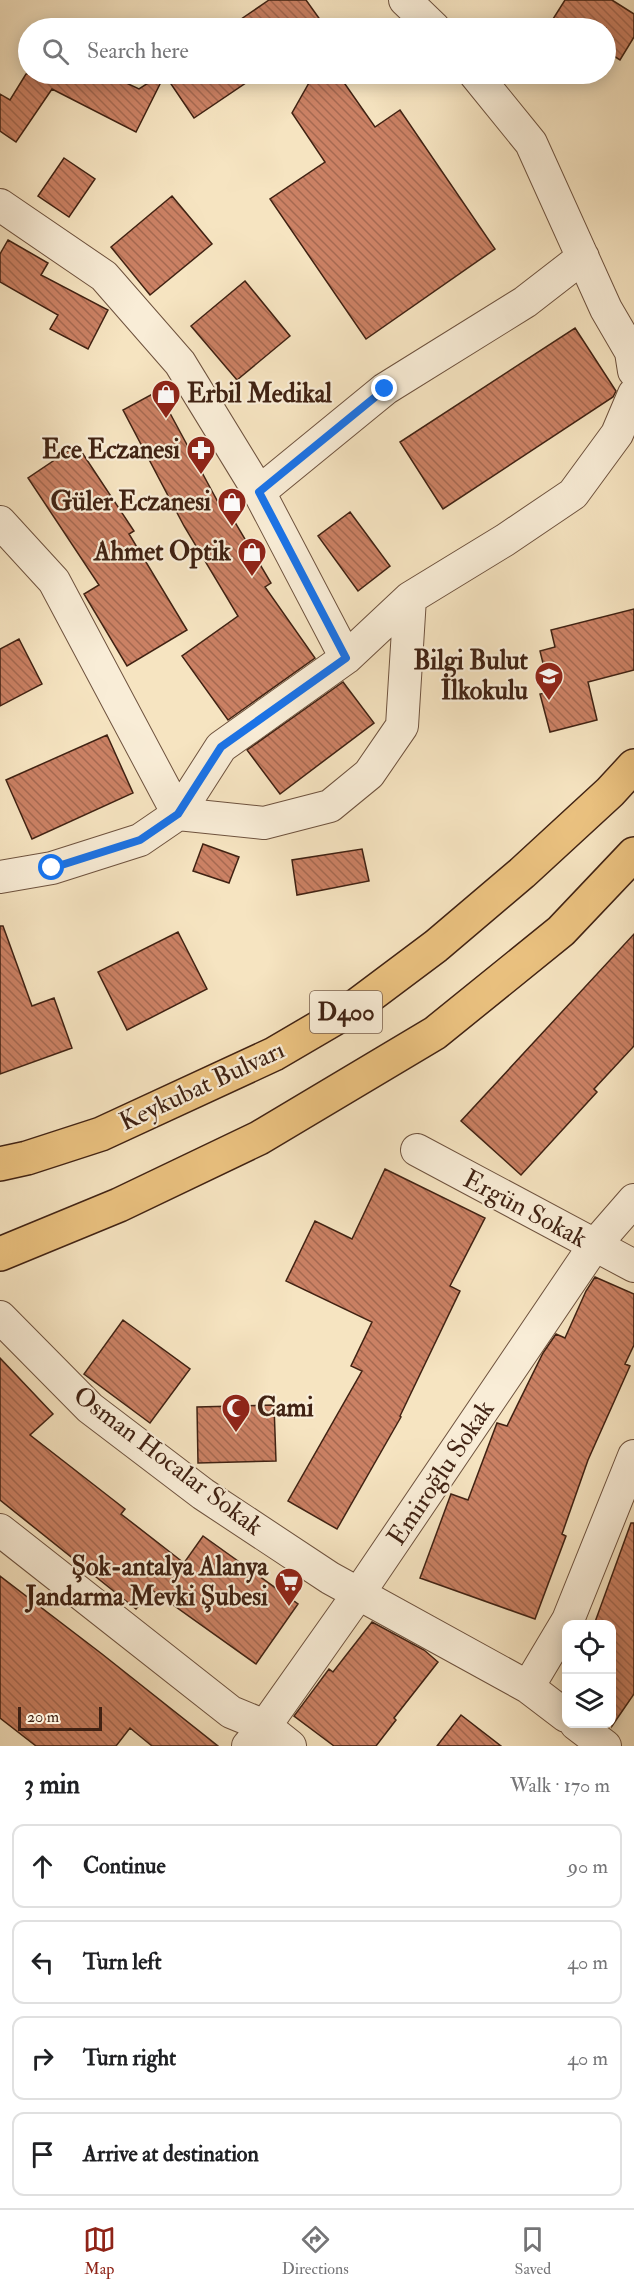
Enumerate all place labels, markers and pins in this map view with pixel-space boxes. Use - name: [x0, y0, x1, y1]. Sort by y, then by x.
- shop icon: Erbil Medikal: [150, 378, 182, 420]
- place label: Erbil Medikal: [187, 378, 332, 410]
- place label: Ece Eczanesi: [42, 434, 180, 466]
- pharmacy icon: Ece Eczanesi: [185, 434, 217, 476]
- place label: Güler Eczanesi: [51, 486, 211, 518]
- shop icon: Güler Eczanesi: [216, 486, 248, 528]
- place label: Ahmet Optik: [93, 536, 232, 569]
- shop icon: Ahmet Optik: [236, 536, 268, 578]
- place label: Bilgi Bulut İlkokulu: [413, 645, 529, 707]
- school or university icon: Bilgi Bulut İlkokulu: [533, 660, 565, 702]
- mosque icon: Cami: [220, 1392, 252, 1434]
- place label: Cami: [257, 1392, 314, 1424]
- place label: Şok-antalya Alanya Jandarma Mevki Şubesi: [24, 1551, 269, 1613]
- supermarket icon: Şok-antalya Alanya Jandarma Mevki Şubesi: [273, 1566, 305, 1608]

